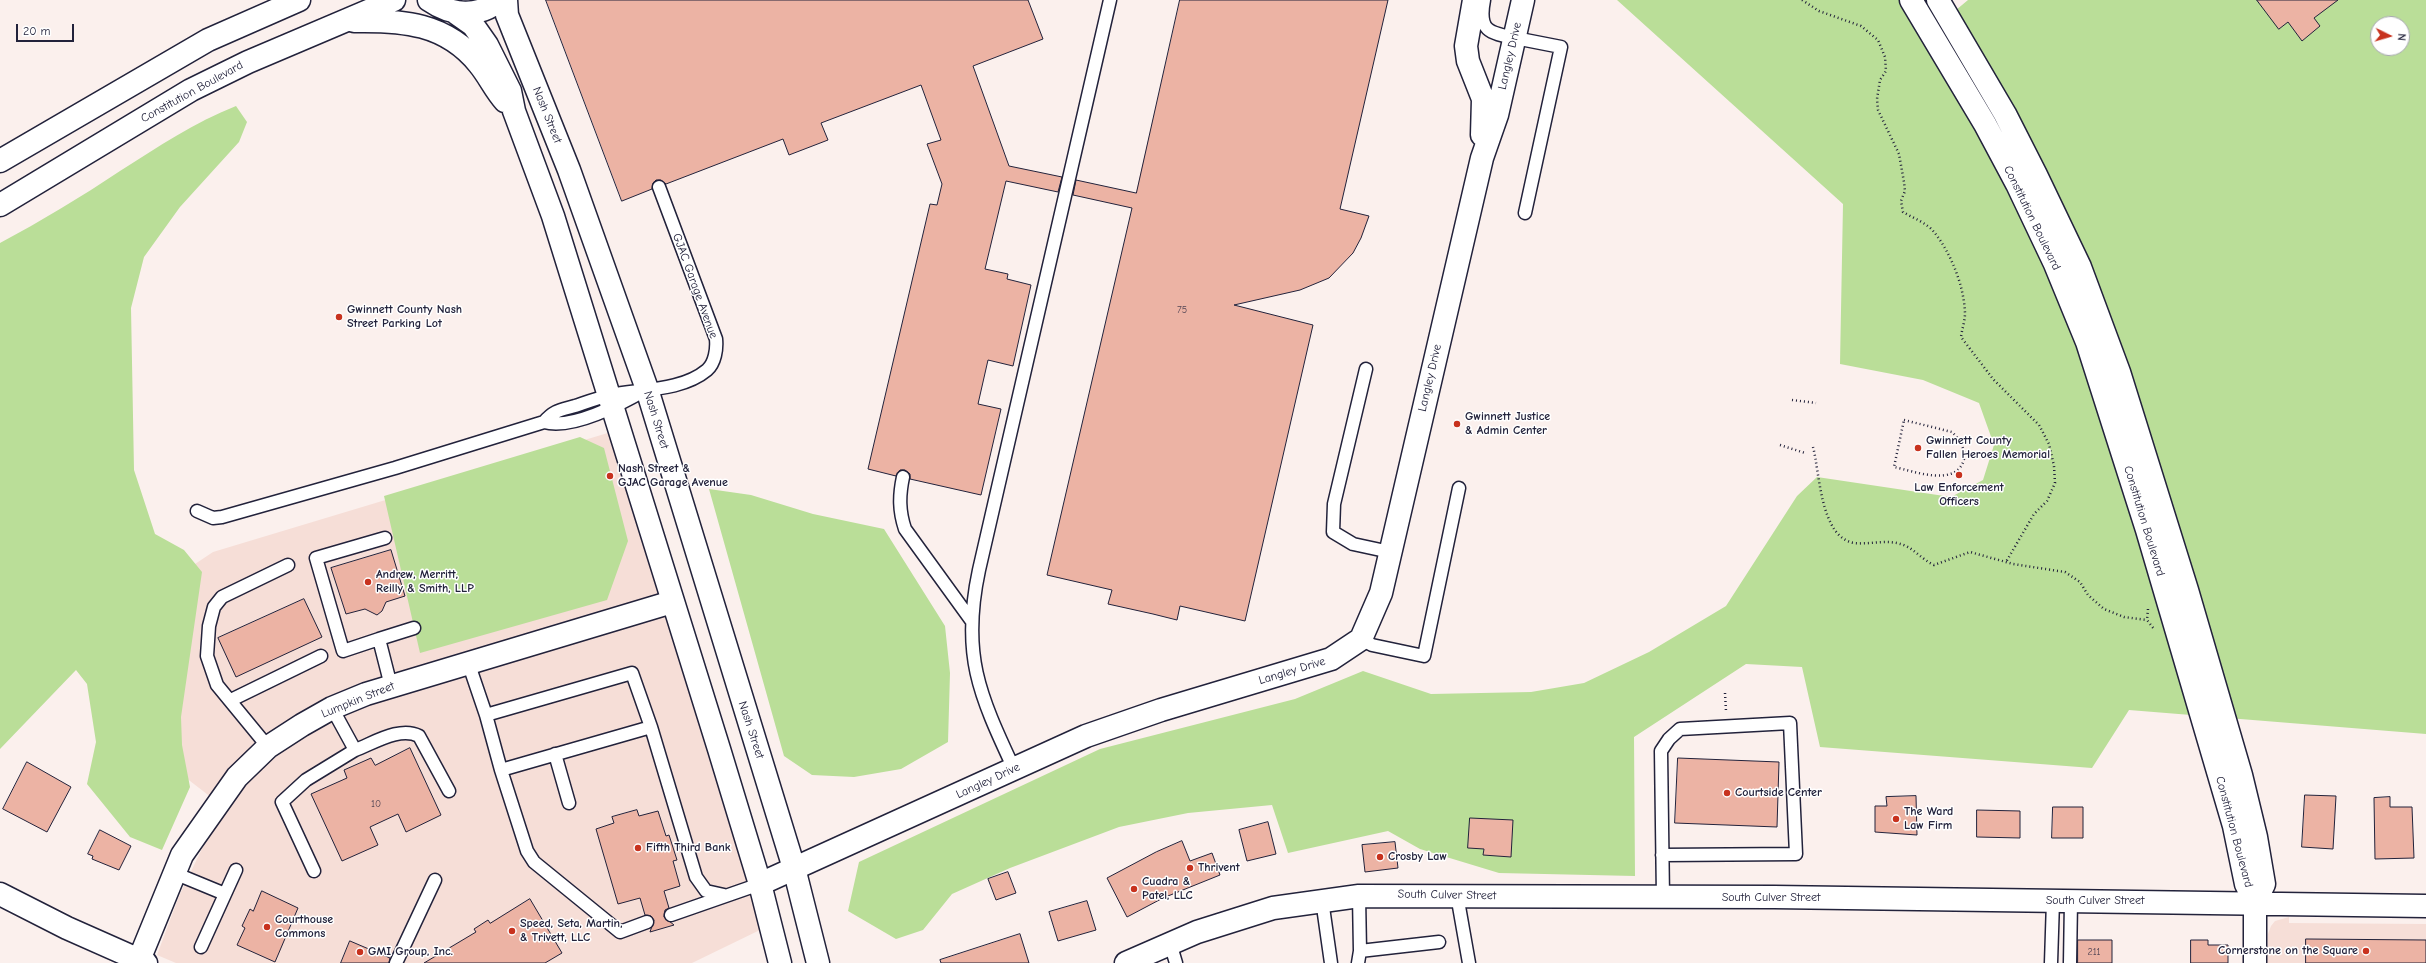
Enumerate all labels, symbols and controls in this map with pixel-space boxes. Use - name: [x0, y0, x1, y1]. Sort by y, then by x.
- scale bar: [18, 16, 76, 42]
- north arrow: [2370, 16, 2410, 56]
- street label: Langley Drive: [1495, 21, 1525, 91]
- text: 20 m: [23, 24, 51, 38]
- text: N: [2395, 33, 2408, 41]
- street label: Constitution Boulevard: [138, 58, 246, 126]
- street label: Nash Street: [529, 85, 565, 145]
- street label: Constitution Boulevard: [2000, 163, 2064, 273]
- street label: GJAC Garage Avenue: [669, 231, 721, 341]
- place label: Gwinnett County Nash Street Parking Lot: [347, 303, 462, 331]
- house number: 75: [1177, 304, 1187, 316]
- marker: Gwinnett County Nash Street Parking Lot: [334, 312, 344, 322]
- street label: Langley Drive: [1415, 343, 1445, 413]
- street label: Nash Street: [640, 389, 672, 451]
- place label: Gwinnett Justice & Admin Center: [1465, 410, 1550, 438]
- marker: Gwinnett Justice & Admin Center: [1452, 419, 1462, 429]
- place label: Gwinnett County Fallen Heroes Memorial: [1926, 434, 2050, 462]
- marker: Gwinnett County Fallen Heroes Memorial: [1913, 443, 1923, 453]
- place label: Nash Street & GJAC Garage Avenue: [618, 462, 728, 490]
- street label: Constitution Boulevard: [2120, 464, 2168, 578]
- marker: Law Enforcement Officers: [1954, 470, 1964, 480]
- marker: Nash Street & GJAC Garage Avenue: [605, 471, 615, 481]
- place label: Law Enforcement Officers: [1914, 481, 2004, 509]
- place label: Andrew, Merritt, Reilly & Smith, LLP: [376, 568, 474, 596]
- marker: Andrew, Merritt, Reilly & Smith, LLP: [363, 577, 373, 587]
- street label: Langley Drive: [1257, 654, 1327, 688]
- street label: Lumpkin Street: [319, 679, 397, 721]
- street label: Nash Street: [735, 699, 767, 761]
- street label: Langley Drive: [954, 760, 1022, 802]
- street label: Constitution Boulevard: [2212, 775, 2256, 889]
- place label: Courtside Center: [1735, 786, 1822, 800]
- marker: Courtside Center: [1722, 788, 1732, 798]
- house number: 10: [371, 798, 381, 810]
- place label: The Ward Law Firm: [1904, 805, 1953, 833]
- marker: The Ward Law Firm: [1891, 814, 1901, 824]
- place label: Fifth Third Bank: [646, 841, 731, 855]
- marker: Fifth Third Bank: [633, 843, 643, 853]
- place label: Crosby Law: [1388, 850, 1447, 864]
- marker: Crosby Law: [1375, 852, 1385, 862]
- place label: Thrivent: [1198, 861, 1240, 875]
- marker: Thrivent: [1185, 863, 1195, 873]
- place label: Cuadra & Patel, LLC: [1142, 875, 1193, 903]
- marker: Cuadra & Patel, LLC: [1129, 884, 1139, 894]
- street label: South Culver Street: [1398, 887, 1496, 903]
- street label: South Culver Street: [1722, 891, 1820, 905]
- street label: South Culver Street: [2046, 894, 2144, 908]
- place label: Courthouse Commons: [275, 913, 333, 941]
- place label: Speed, Seta, Martin, & Trivett, LLC: [520, 917, 622, 945]
- marker: Courthouse Commons: [262, 922, 272, 932]
- marker: Speed, Seta, Martin, & Trivett, LLC: [507, 926, 517, 936]
- place label: Cornerstone on the Square: [2218, 944, 2358, 958]
- place label: GMI Group, Inc.: [368, 945, 453, 959]
- house number: 211: [2087, 946, 2101, 958]
- marker: Cornerstone on the Square: [2361, 946, 2371, 956]
- marker: GMI Group, Inc.: [355, 947, 365, 957]

